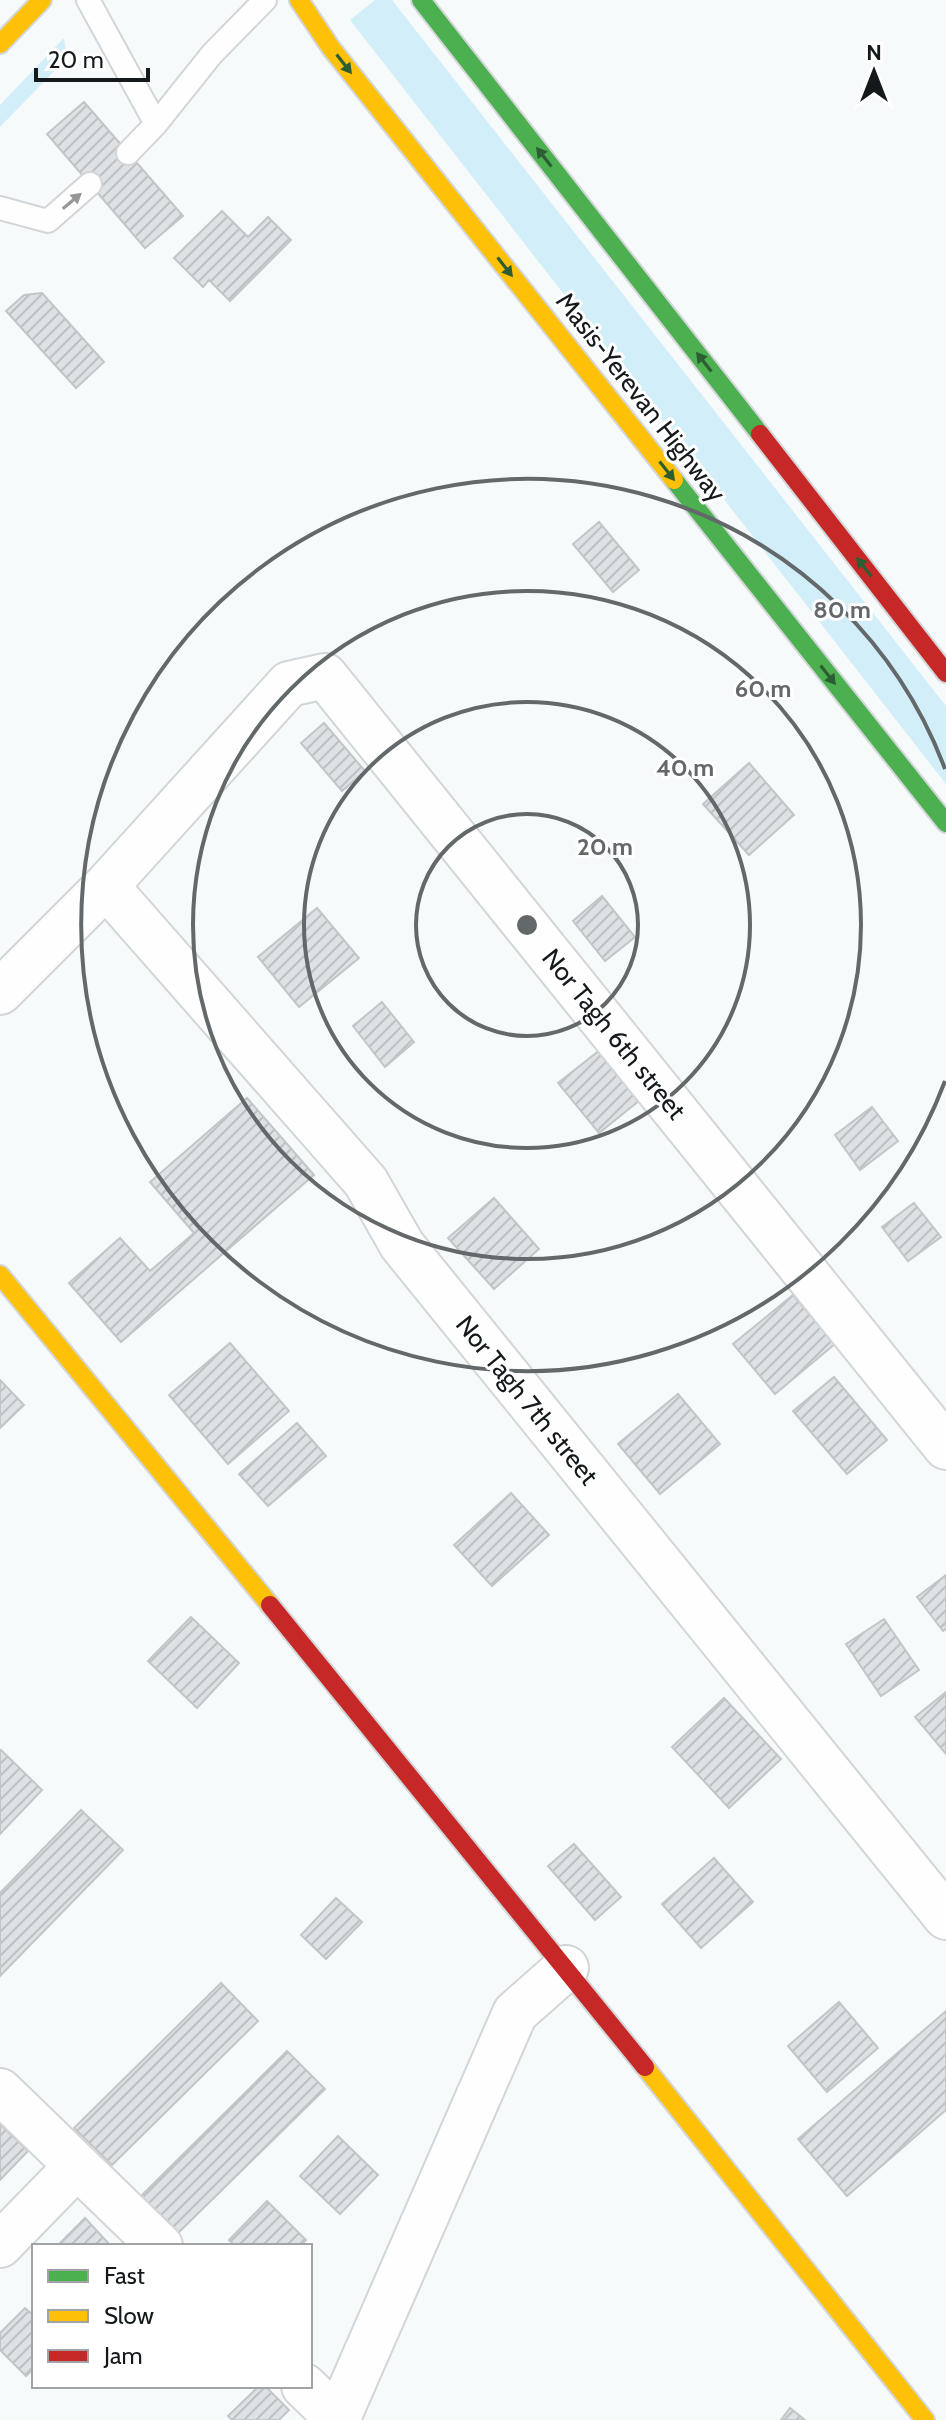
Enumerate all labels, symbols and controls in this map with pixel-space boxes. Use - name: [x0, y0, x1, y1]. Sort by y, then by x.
- scale bar: [36, 32, 148, 82]
- north arrow: [834, 32, 914, 112]
- text: N: [866, 39, 882, 66]
- text: 20 m: [48, 45, 104, 74]
- one-way arrow: [335, 54, 351, 74]
- one-way arrow: [536, 147, 552, 167]
- one-way arrow: [62, 192, 81, 210]
- one-way arrow: [497, 257, 513, 277]
- street label: Masis-Yerevan Highway: [549, 286, 733, 508]
- one-way arrow: [696, 352, 712, 372]
- one-way arrow: [658, 461, 674, 481]
- one-way arrow: [856, 557, 872, 577]
- text: 80 m: [813, 595, 871, 624]
- one-way arrow: [820, 665, 836, 685]
- text: 60 m: [735, 674, 791, 703]
- text: 40 m: [656, 753, 714, 782]
- text: 20 m: [577, 832, 633, 861]
- centre of rings: [513, 911, 541, 939]
- street label: Nor Tagh 6th street: [535, 942, 693, 1126]
- street label: Nor Tagh 7th street: [449, 1309, 605, 1491]
- legend: [32, 2244, 312, 2388]
- text: Fast: [104, 2261, 145, 2290]
- text: Slow: [104, 2301, 154, 2330]
- text: Jam: [103, 2341, 142, 2370]

